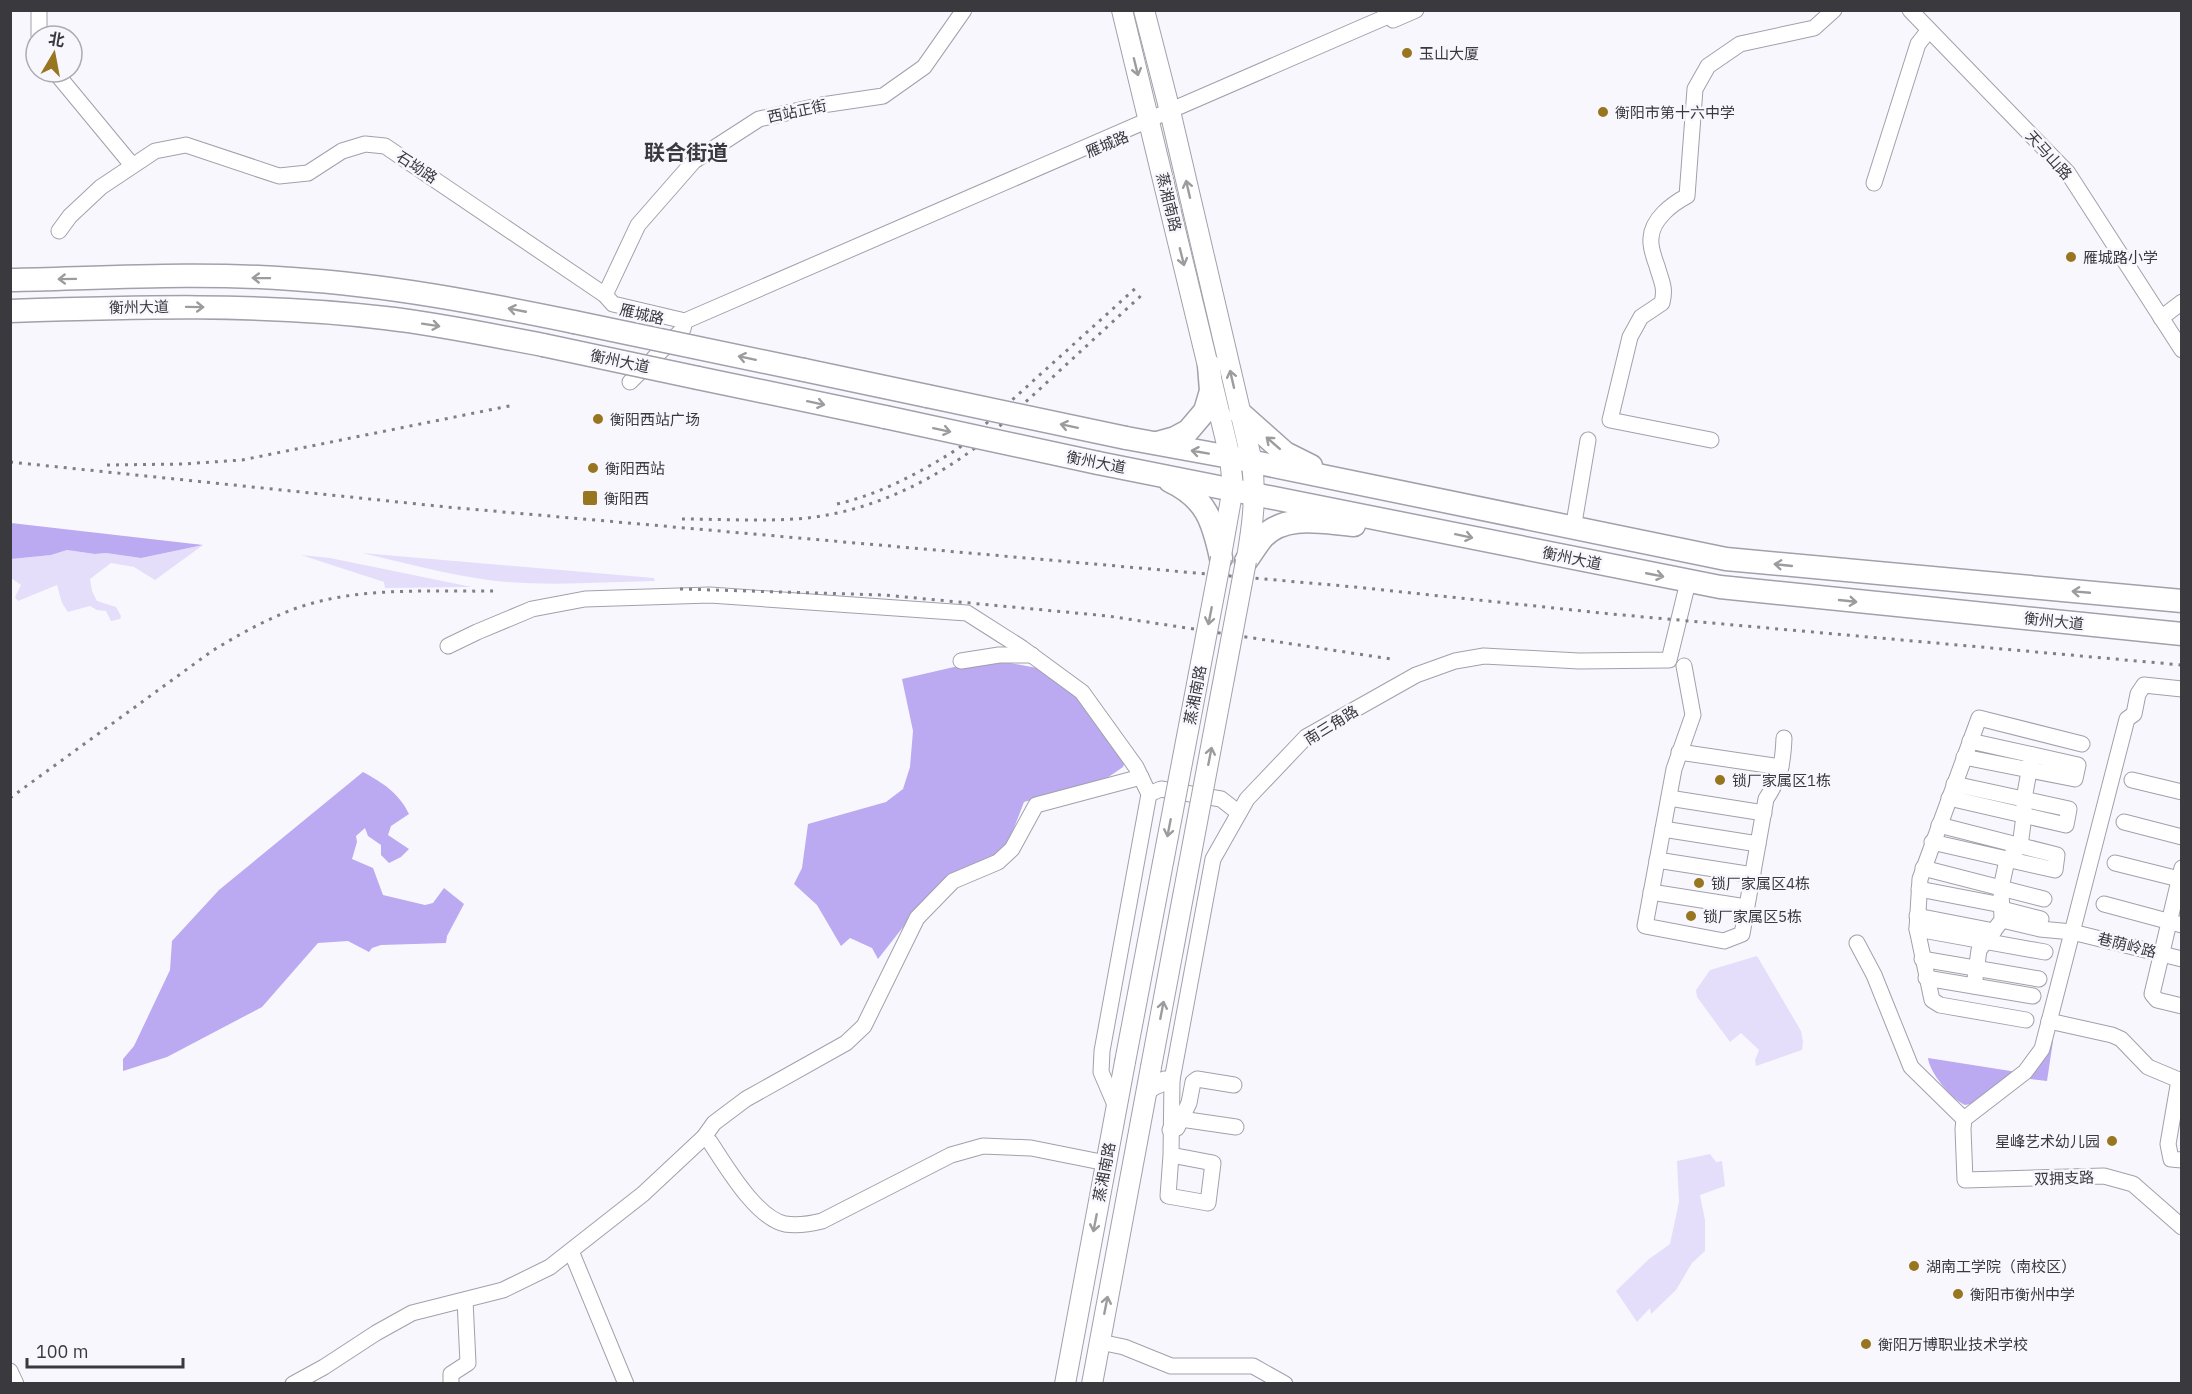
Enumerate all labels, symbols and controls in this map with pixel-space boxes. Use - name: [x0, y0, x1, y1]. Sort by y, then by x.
- north arrow: [24, 24, 84, 84]
- text: 北: [47, 28, 66, 50]
- place label: 玉山大厦: [1419, 44, 1479, 63]
- marker: 玉山大厦: [1400, 46, 1414, 60]
- one-way arrow: [1130, 57, 1142, 76]
- street label: 西站正街: [766, 95, 828, 127]
- place label: 衡阳市第十六中学: [1615, 103, 1735, 122]
- marker: 衡阳市第十六中学: [1596, 105, 1610, 119]
- street label: 雁城路: [1083, 126, 1131, 162]
- street label: 天马山路: [2022, 126, 2076, 184]
- district label: 联合街道: [644, 138, 728, 166]
- street label: 石坳路: [393, 147, 441, 187]
- street label: 蒸湘南路: [1153, 171, 1185, 233]
- one-way arrow: [1182, 180, 1193, 200]
- one-way arrow: [1177, 247, 1189, 266]
- place label: 雁城路小学: [2083, 248, 2158, 267]
- marker: 雁城路小学: [2064, 250, 2078, 264]
- one-way arrow: [252, 272, 272, 284]
- one-way arrow: [57, 274, 77, 285]
- street label: 衡州大道: [109, 297, 169, 317]
- street label: 雁城路: [618, 300, 666, 328]
- one-way arrow: [184, 301, 204, 313]
- one-way arrow: [508, 304, 527, 315]
- one-way arrow: [421, 319, 440, 330]
- street label: 衡州大道: [589, 345, 651, 377]
- one-way arrow: [737, 352, 757, 363]
- one-way arrow: [1226, 370, 1238, 389]
- one-way arrow: [806, 398, 826, 409]
- place label: 衡阳西站广场: [610, 410, 700, 429]
- marker: 衡阳西站广场: [591, 412, 605, 426]
- one-way arrow: [1059, 420, 1079, 431]
- one-way arrow: [933, 424, 952, 436]
- one-way arrow: [1266, 436, 1281, 450]
- one-way arrow: [1190, 446, 1210, 457]
- street label: 衡州大道: [1065, 447, 1127, 477]
- place label: 衡阳西站: [605, 459, 665, 478]
- marker: 衡阳西站: [586, 461, 600, 475]
- marker: 衡阳西: [581, 489, 599, 507]
- place label: 衡阳西: [604, 489, 649, 508]
- one-way arrow: [1454, 531, 1474, 542]
- street label: 衡州大道: [1541, 542, 1603, 574]
- one-way arrow: [1773, 559, 1793, 570]
- one-way arrow: [1645, 570, 1665, 581]
- one-way arrow: [2072, 586, 2092, 597]
- one-way arrow: [1838, 596, 1858, 607]
- one-way arrow: [1204, 605, 1215, 625]
- street label: 衡州大道: [2023, 608, 2085, 634]
- street label: 蒸湘南路: [1180, 664, 1210, 726]
- street label: 南三角路: [1301, 701, 1361, 749]
- one-way arrow: [1205, 747, 1216, 766]
- place label: 锁厂家属区1栋: [1732, 771, 1831, 790]
- marker: 锁厂家属区1栋: [1713, 773, 1727, 787]
- one-way arrow: [1163, 818, 1174, 837]
- place label: 锁厂家属区4栋: [1711, 874, 1810, 893]
- marker: 锁厂家属区4栋: [1692, 876, 1706, 890]
- place label: 锁厂家属区5栋: [1703, 907, 1802, 926]
- marker: 锁厂家属区5栋: [1684, 909, 1698, 923]
- street label: 巷荫岭路: [2096, 929, 2158, 961]
- one-way arrow: [1157, 1000, 1168, 1020]
- place label: 星峰艺术幼儿园: [1995, 1132, 2100, 1151]
- marker: 星峰艺术幼儿园: [2105, 1134, 2119, 1148]
- street label: 蒸湘南路: [1089, 1141, 1119, 1203]
- street label: 双拥支路: [2034, 1167, 2094, 1189]
- one-way arrow: [1089, 1212, 1100, 1232]
- place label: 湖南工学院（南校区）: [1926, 1257, 2076, 1276]
- marker: 湖南工学院（南校区）: [1907, 1259, 1921, 1273]
- place label: 衡阳市衡州中学: [1970, 1285, 2075, 1304]
- marker: 衡阳市衡州中学: [1951, 1287, 1965, 1301]
- one-way arrow: [1101, 1296, 1112, 1316]
- scale bar: [27, 1331, 183, 1369]
- place label: 衡阳万博职业技术学校: [1878, 1335, 2028, 1354]
- marker: 衡阳万博职业技术学校: [1859, 1337, 1873, 1351]
- text: 100 m: [36, 1340, 88, 1363]

